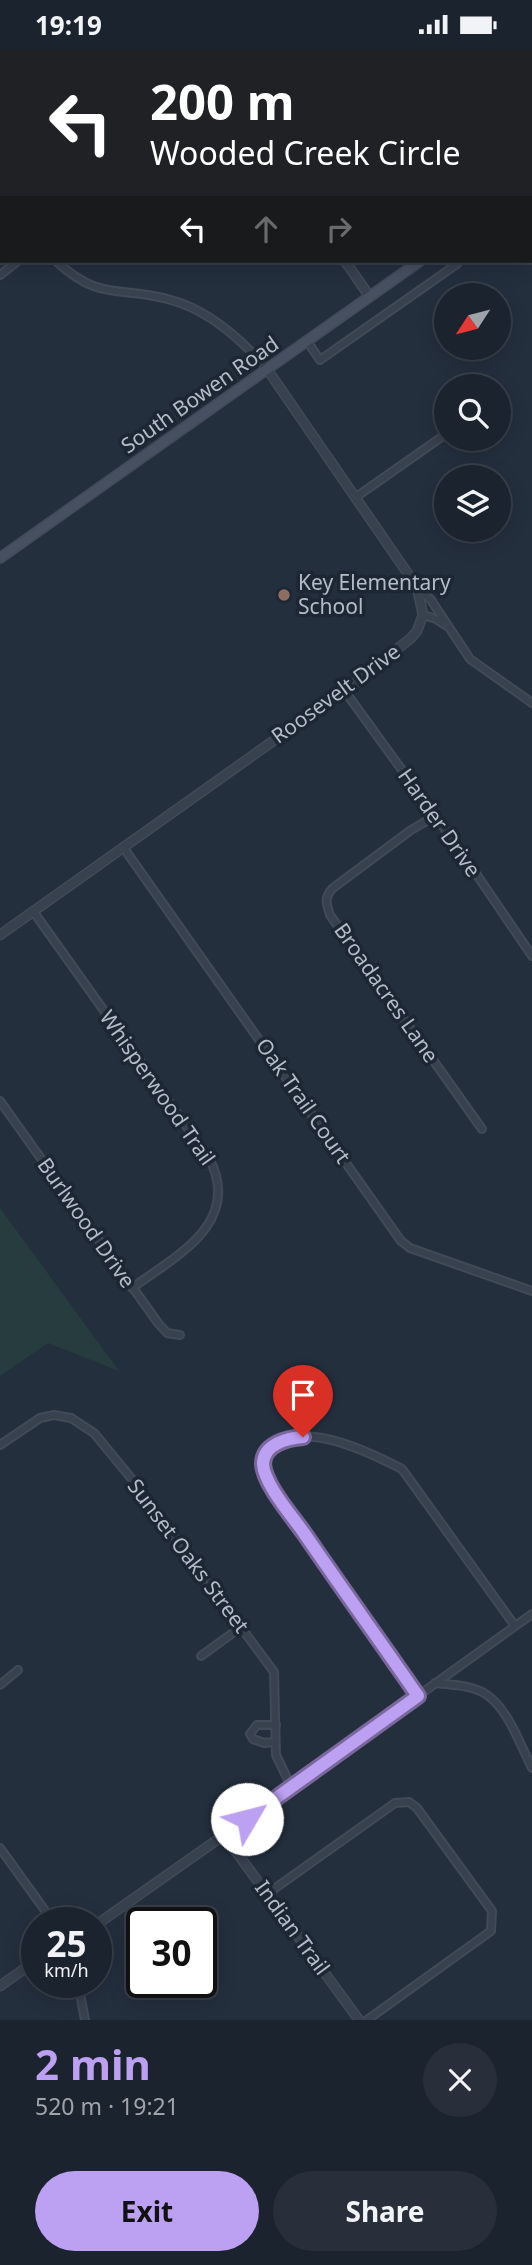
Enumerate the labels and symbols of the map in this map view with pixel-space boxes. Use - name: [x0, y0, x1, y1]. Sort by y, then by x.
- north arrow: [434, 283, 511, 361]
- street label: South Bowen Road: [115, 329, 284, 459]
- place label: Key Elementary School: [298, 568, 451, 620]
- marker: Key Elementary School: [276, 587, 292, 603]
- street label: Roosevelt Drive: [265, 637, 405, 749]
- street label: Harder Drive: [392, 763, 488, 882]
- street label: Broadacres Lane: [328, 917, 445, 1068]
- street label: Whisperwood Trail: [94, 1004, 222, 1170]
- street label: Oak Trail Court: [250, 1032, 358, 1169]
- street label: Burlwood Drive: [31, 1152, 142, 1293]
- pin: [273, 1365, 333, 1437]
- street label: Sunset Oaks Street: [122, 1473, 256, 1638]
- position arrow: [210, 1782, 284, 1856]
- street label: Indian Trail: [249, 1875, 337, 1980]
- speed limit sign: 30: [126, 1907, 217, 1998]

